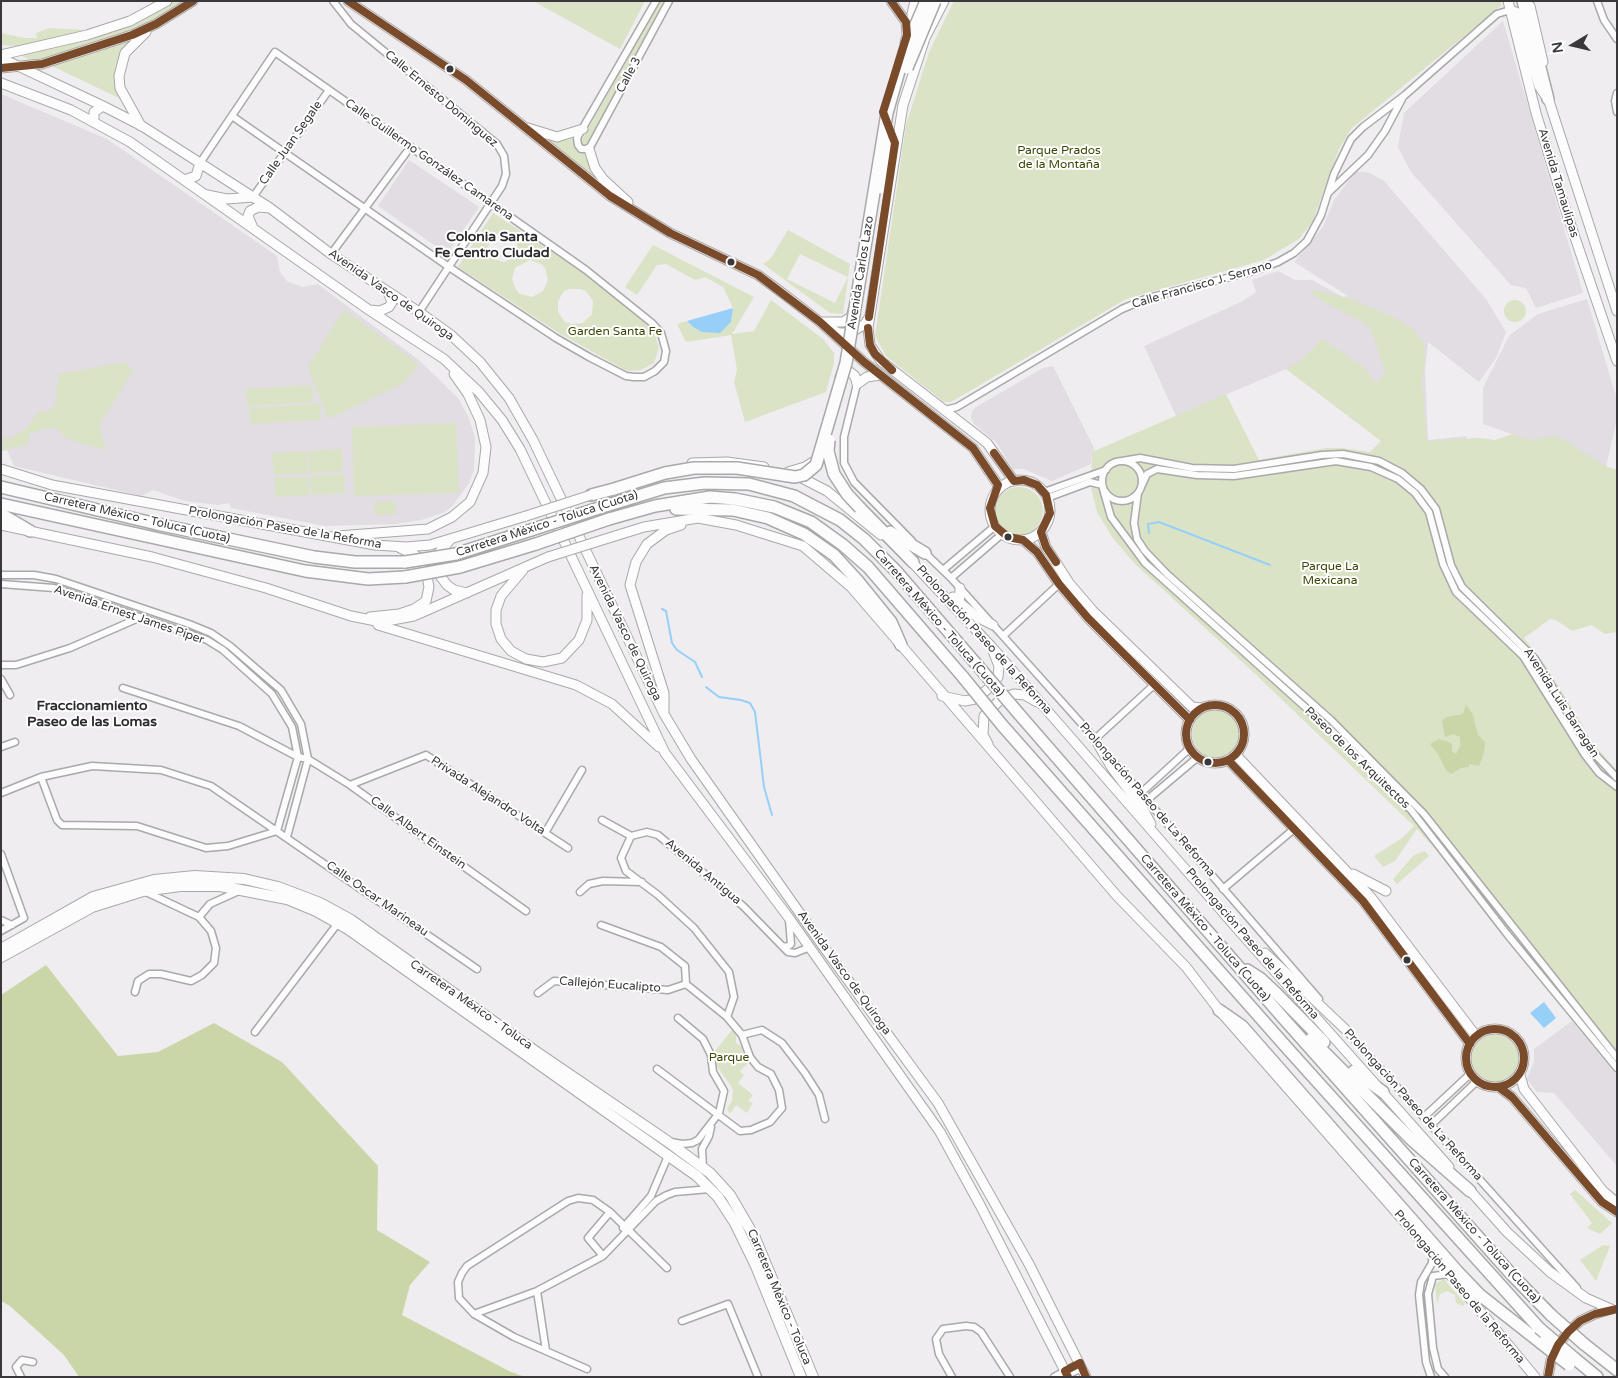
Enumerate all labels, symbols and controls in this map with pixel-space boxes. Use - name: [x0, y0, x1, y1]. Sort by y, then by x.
- north arrow: [1548, 20, 1598, 70]
- text: N: [1548, 41, 1567, 54]
- street label: Calle Ernesto Domínguez: [382, 48, 500, 150]
- street label: Calle 3: [614, 55, 644, 95]
- unlabelled marker: [445, 64, 455, 74]
- street label: Calle Guillermo González Camarena: [342, 96, 516, 224]
- street label: Calle Juan Segale: [257, 98, 325, 188]
- street label: Avenida Tamaulipas: [1535, 127, 1581, 239]
- park label: Parque Prados de la Montaña: [1017, 144, 1101, 172]
- street label: Avenida Carlos Lazo: [845, 215, 877, 331]
- district label: Colonia Santa Fe Centro Ciudad: [434, 229, 550, 262]
- street label: Avenida Vasco de Quiroga: [326, 246, 456, 344]
- unlabelled marker: [726, 257, 736, 267]
- street label: Calle Francisco J. Serrano: [1130, 258, 1274, 312]
- park label: Garden Santa Fe: [568, 325, 662, 339]
- street label: Carretera México - Toluca (Cuota): [454, 488, 640, 560]
- street label: Carretera México - Toluca (Cuota): [43, 490, 231, 546]
- street label: Prolongación Paseo de la Reforma: [187, 504, 383, 552]
- unlabelled marker: [1003, 532, 1013, 542]
- street label: Carretera México - Toluca (Cuota): [871, 546, 1007, 700]
- park label: Parque La Mexicana: [1301, 560, 1359, 588]
- street label: Prolongación Paseo de la Reforma: [913, 562, 1055, 718]
- street label: Avenida Vasco de Quiroga: [586, 563, 664, 703]
- street label: Avenida Ernest James Piper: [52, 582, 206, 648]
- street label: Avenida Luis Barragán: [1520, 645, 1602, 761]
- district label: Fraccionamiento Paseo de las Lomas: [27, 698, 157, 730]
- street label: Paseo de los Arquitectos: [1301, 704, 1413, 812]
- street label: Prolongación Paseo de La Reforma: [1076, 720, 1218, 880]
- street label: Privada Alejandro Volta: [428, 754, 548, 838]
- unlabelled marker: [1203, 757, 1213, 767]
- street label: Calle Albert Einstein: [367, 793, 469, 873]
- street label: Avenida Antigua: [662, 836, 744, 908]
- street label: Carretera México - Toluca (Cuota): [1137, 851, 1273, 1005]
- street label: Calle Oscar Marineau: [323, 858, 431, 940]
- street label: Prolongación Paseo de la Reforma: [1182, 865, 1322, 1023]
- street label: Avenida Vasco de Quiroga: [794, 908, 894, 1038]
- unlabelled marker: [1402, 955, 1412, 965]
- street label: Carretera México - Toluca: [407, 957, 535, 1053]
- street label: Callejón Eucalipto: [559, 974, 661, 996]
- street label: Prolongación Paseo de La Reforma: [1341, 1026, 1485, 1184]
- park label: Parque: [709, 1051, 749, 1065]
- street label: Carretera México - Toluca (Cuota): [1405, 1155, 1543, 1307]
- street label: Prolongación Paseo de la Reforma: [1391, 1207, 1527, 1367]
- street label: Carretera México - Toluca: [744, 1227, 814, 1367]

